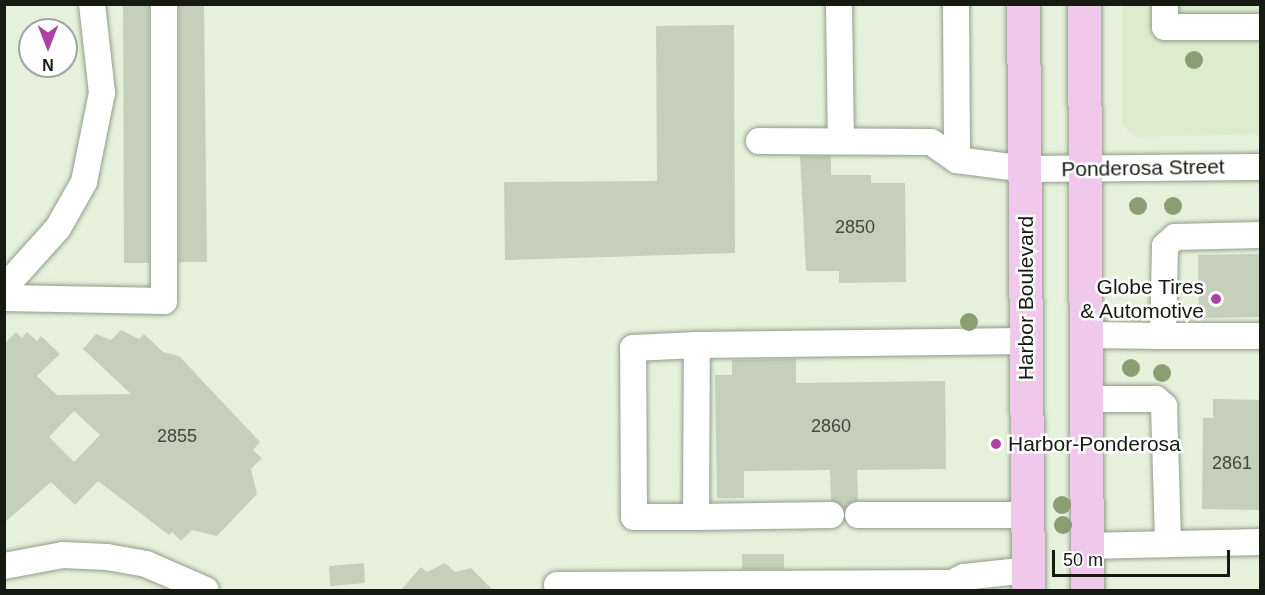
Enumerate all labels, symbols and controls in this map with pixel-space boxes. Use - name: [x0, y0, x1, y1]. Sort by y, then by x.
- north arrow: [18, 18, 78, 78]
- text: N: [42, 56, 54, 73]
- street label: Ponderosa Street: [1061, 154, 1225, 182]
- house number: 2850: [835, 216, 875, 238]
- street label: Harbor Boulevard: [1013, 216, 1039, 380]
- place label: Globe Tires & Automotive: [1079, 274, 1204, 324]
- marker: Globe Tires & Automotive: [1209, 292, 1223, 306]
- house number: 2860: [811, 415, 851, 437]
- house number: 2855: [157, 425, 197, 447]
- place label: Harbor-Ponderosa: [1008, 431, 1181, 457]
- marker: Harbor-Ponderosa: [989, 437, 1003, 451]
- house number: 2861: [1212, 452, 1252, 474]
- scale bar: [1055, 538, 1234, 576]
- text: 50 m: [1063, 550, 1103, 570]

